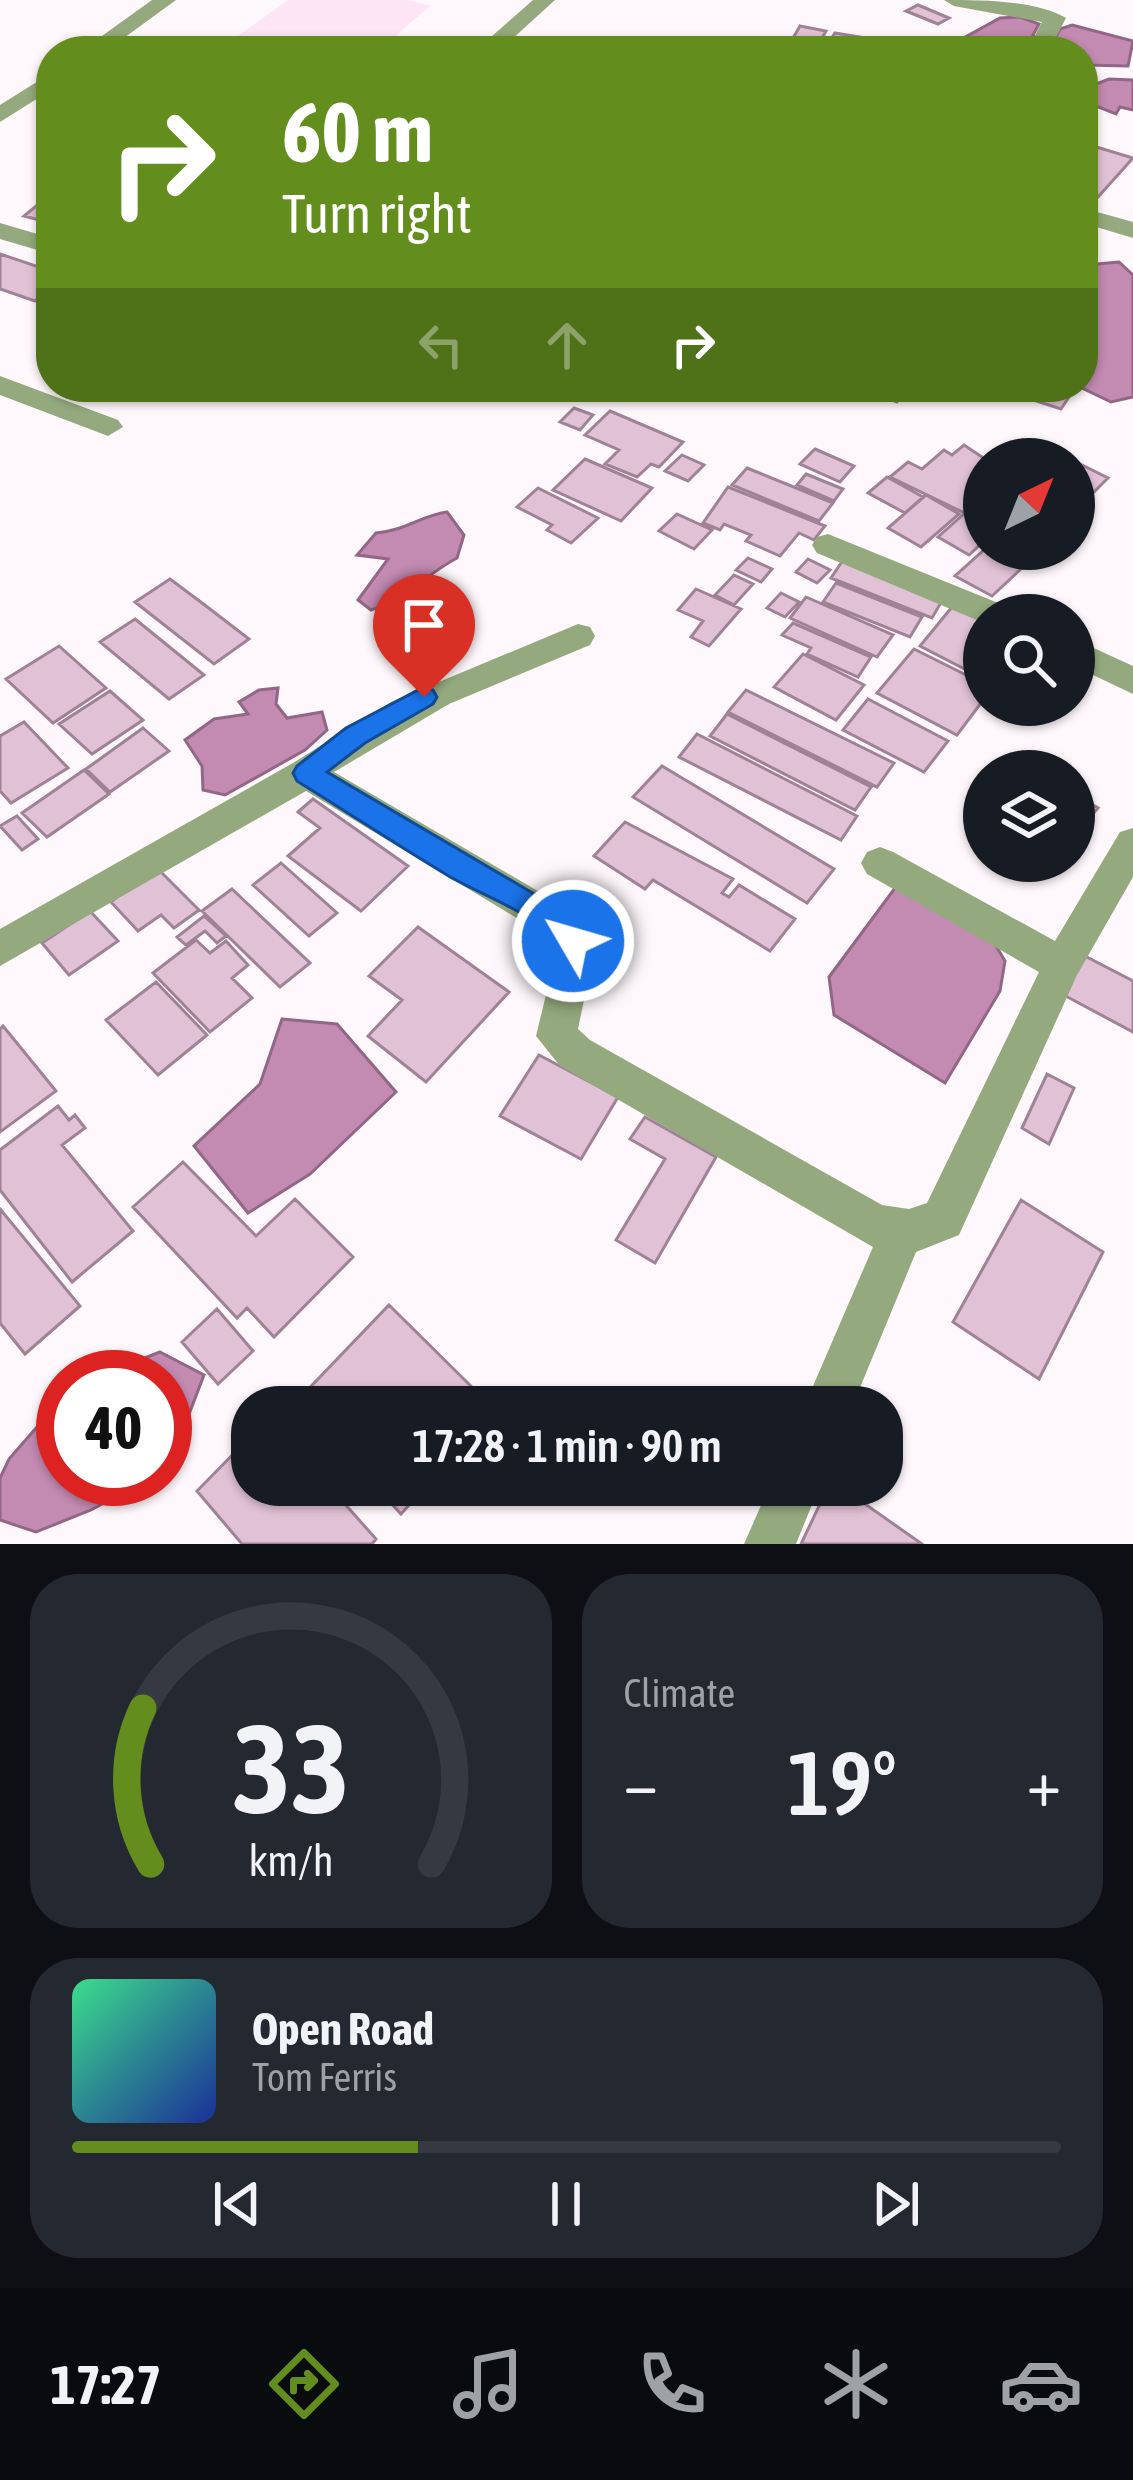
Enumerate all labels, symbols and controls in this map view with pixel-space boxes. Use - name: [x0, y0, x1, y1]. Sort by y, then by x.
- icon: right: [84, 84, 240, 240]
- text: 60 m: [282, 84, 433, 180]
- text: Turn right: [282, 183, 472, 244]
- icon: left: [408, 312, 474, 378]
- icon: ahead: [534, 312, 600, 378]
- icon: right: [660, 312, 726, 378]
- north arrow: [963, 438, 1095, 570]
- map controls: [963, 438, 1095, 882]
- pin: [373, 574, 475, 697]
- icon: arrive: [391, 592, 457, 658]
- button: search: [963, 594, 1095, 726]
- button: layers: [963, 750, 1095, 882]
- position arrow: [510, 878, 636, 1004]
- speed limit sign: 40: [36, 1350, 192, 1506]
- text: 17:28 · 1 min · 90 m: [412, 1420, 722, 1472]
- text: Climate: [624, 1671, 735, 1715]
- text: 33: [232, 1696, 349, 1839]
- text: 19°: [788, 1731, 897, 1834]
- text: −: [624, 1744, 658, 1820]
- text: +: [1027, 1744, 1061, 1820]
- text: km/h: [248, 1836, 333, 1885]
- text: Open Road: [252, 2003, 434, 2055]
- text: Tom Ferris: [252, 2055, 397, 2099]
- icon: previous: [204, 2171, 270, 2237]
- icon: pause: [533, 2171, 599, 2237]
- icon: next: [863, 2171, 929, 2237]
- icon: directions: [262, 2342, 346, 2426]
- icon: music: [446, 2342, 530, 2426]
- icon: phone: [630, 2342, 714, 2426]
- icon: climate: [814, 2342, 898, 2426]
- icon: car: [999, 2342, 1083, 2426]
- text: 17:27: [50, 2354, 161, 2415]

